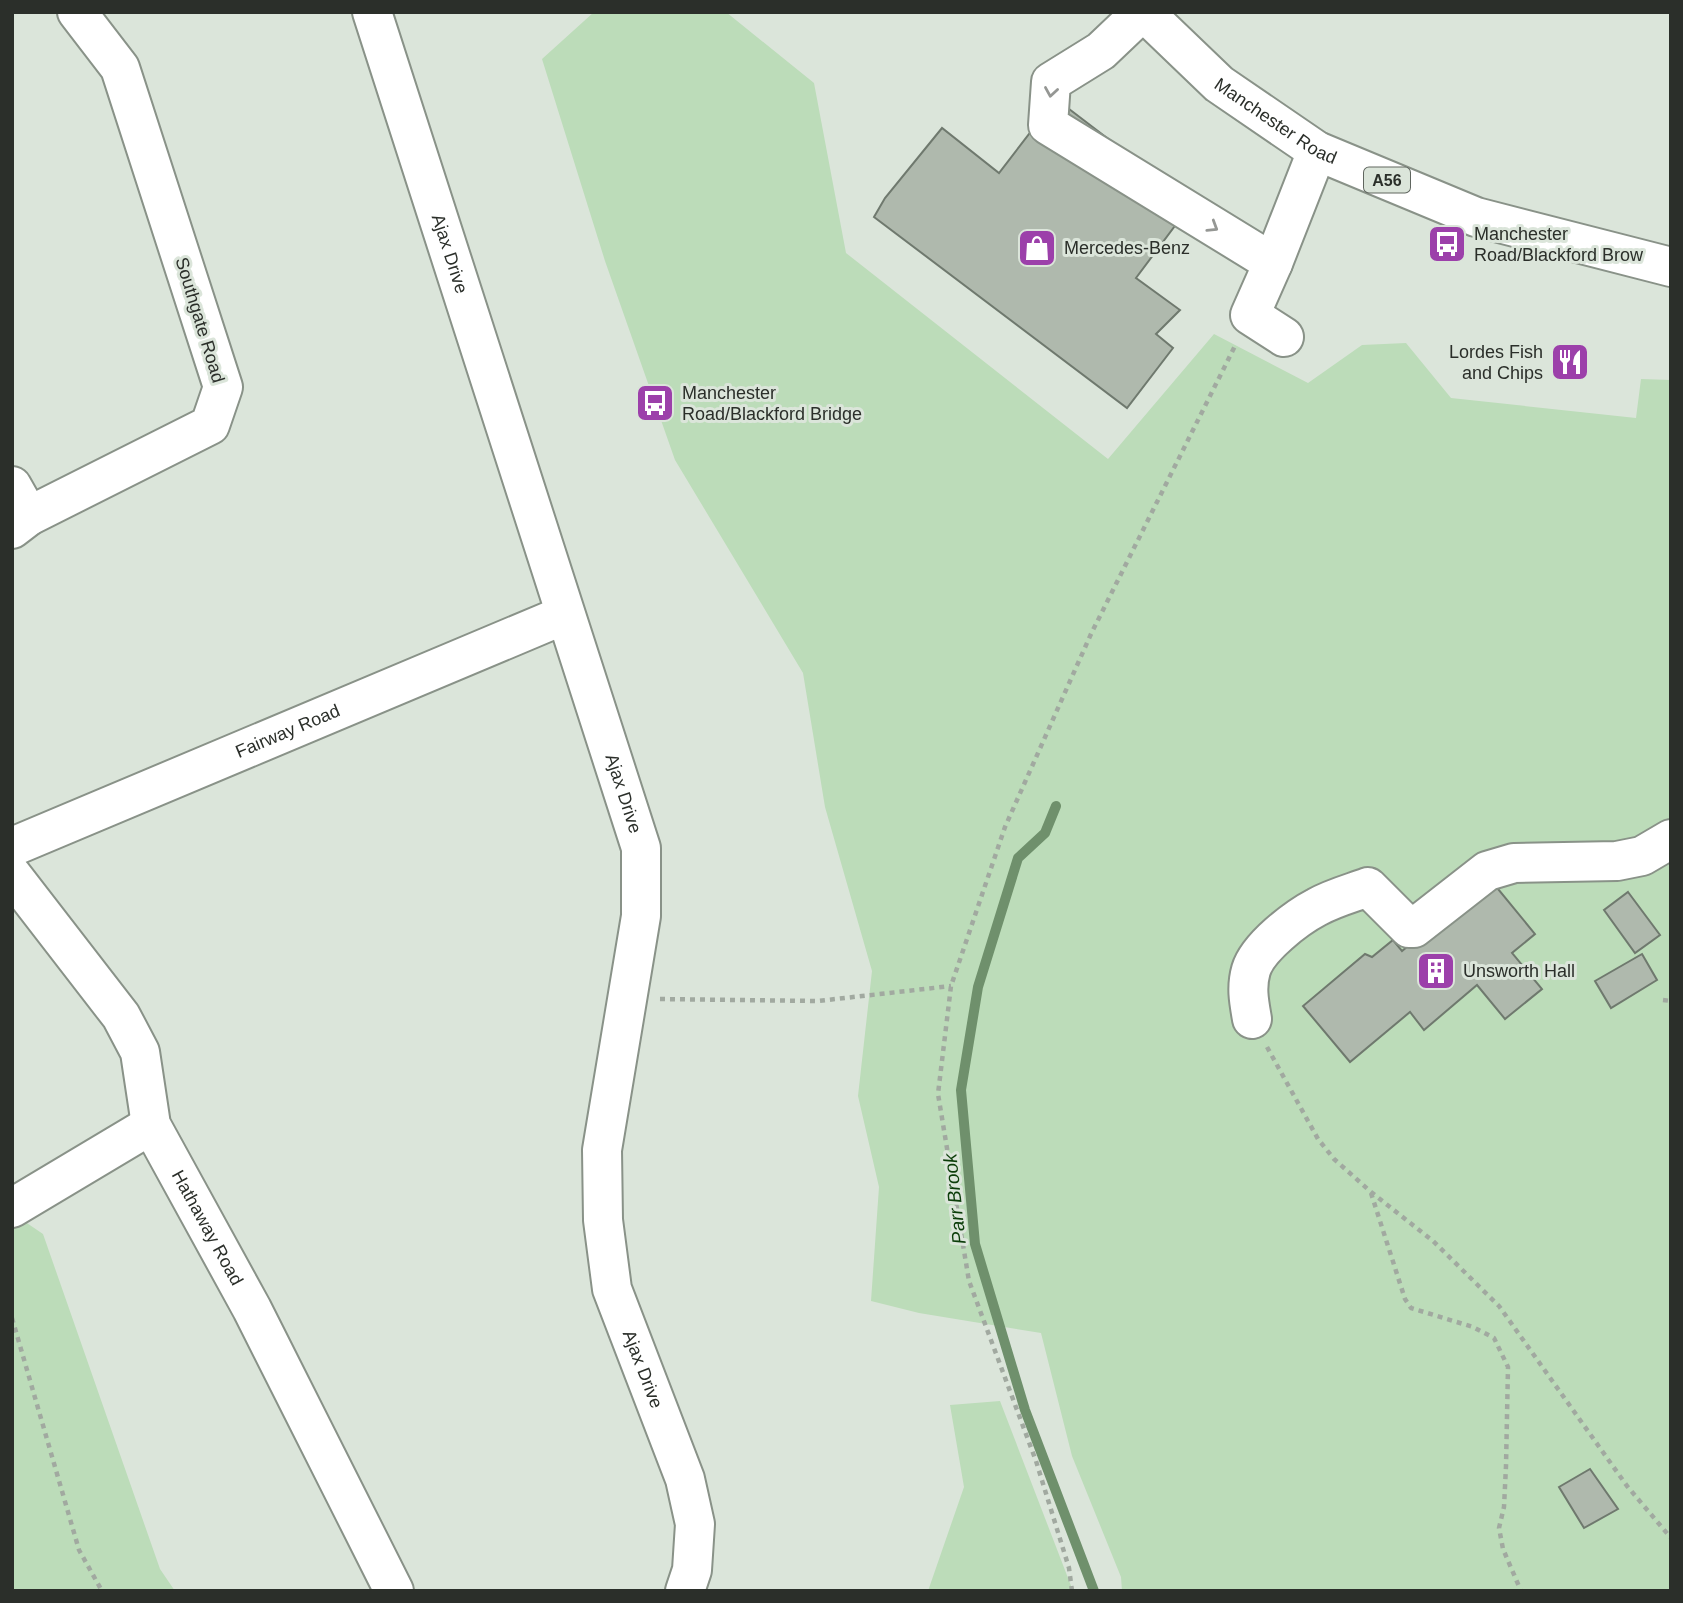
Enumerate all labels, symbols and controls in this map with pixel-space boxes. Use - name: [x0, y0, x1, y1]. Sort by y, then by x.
- street label: Manchester Road: [1211, 74, 1340, 168]
- one-way arrow: [1044, 87, 1059, 98]
- road number: A56: [1364, 168, 1410, 192]
- street label: Ajax Drive: [428, 212, 472, 296]
- one-way arrow: [1206, 218, 1219, 231]
- bus stop icon: Manchester Road/Blackford Brow: [1426, 223, 1468, 265]
- place label: Manchester Road/Blackford Brow: [1474, 224, 1644, 265]
- shop icon: Mercedes-Benz: [1016, 227, 1058, 269]
- place label: Mercedes-Benz: [1064, 238, 1190, 258]
- street label: Southgate Road: [171, 255, 229, 385]
- restaurant icon: Lordes Fish and Chips: [1549, 341, 1591, 383]
- place label: Lordes Fish and Chips: [1449, 342, 1543, 383]
- bus stop icon: Manchester Road/Blackford Bridge: [634, 382, 676, 424]
- place label: Manchester Road/Blackford Bridge: [682, 383, 862, 424]
- street label: Fairway Road: [233, 700, 343, 762]
- street label: Ajax Drive: [601, 751, 646, 836]
- building icon: Unsworth Hall: [1415, 950, 1457, 992]
- place label: Unsworth Hall: [1463, 961, 1575, 981]
- water label: Parr Brook: [939, 1151, 970, 1245]
- street label: Hathaway Road: [168, 1167, 247, 1289]
- street label: Ajax Drive: [619, 1327, 667, 1411]

